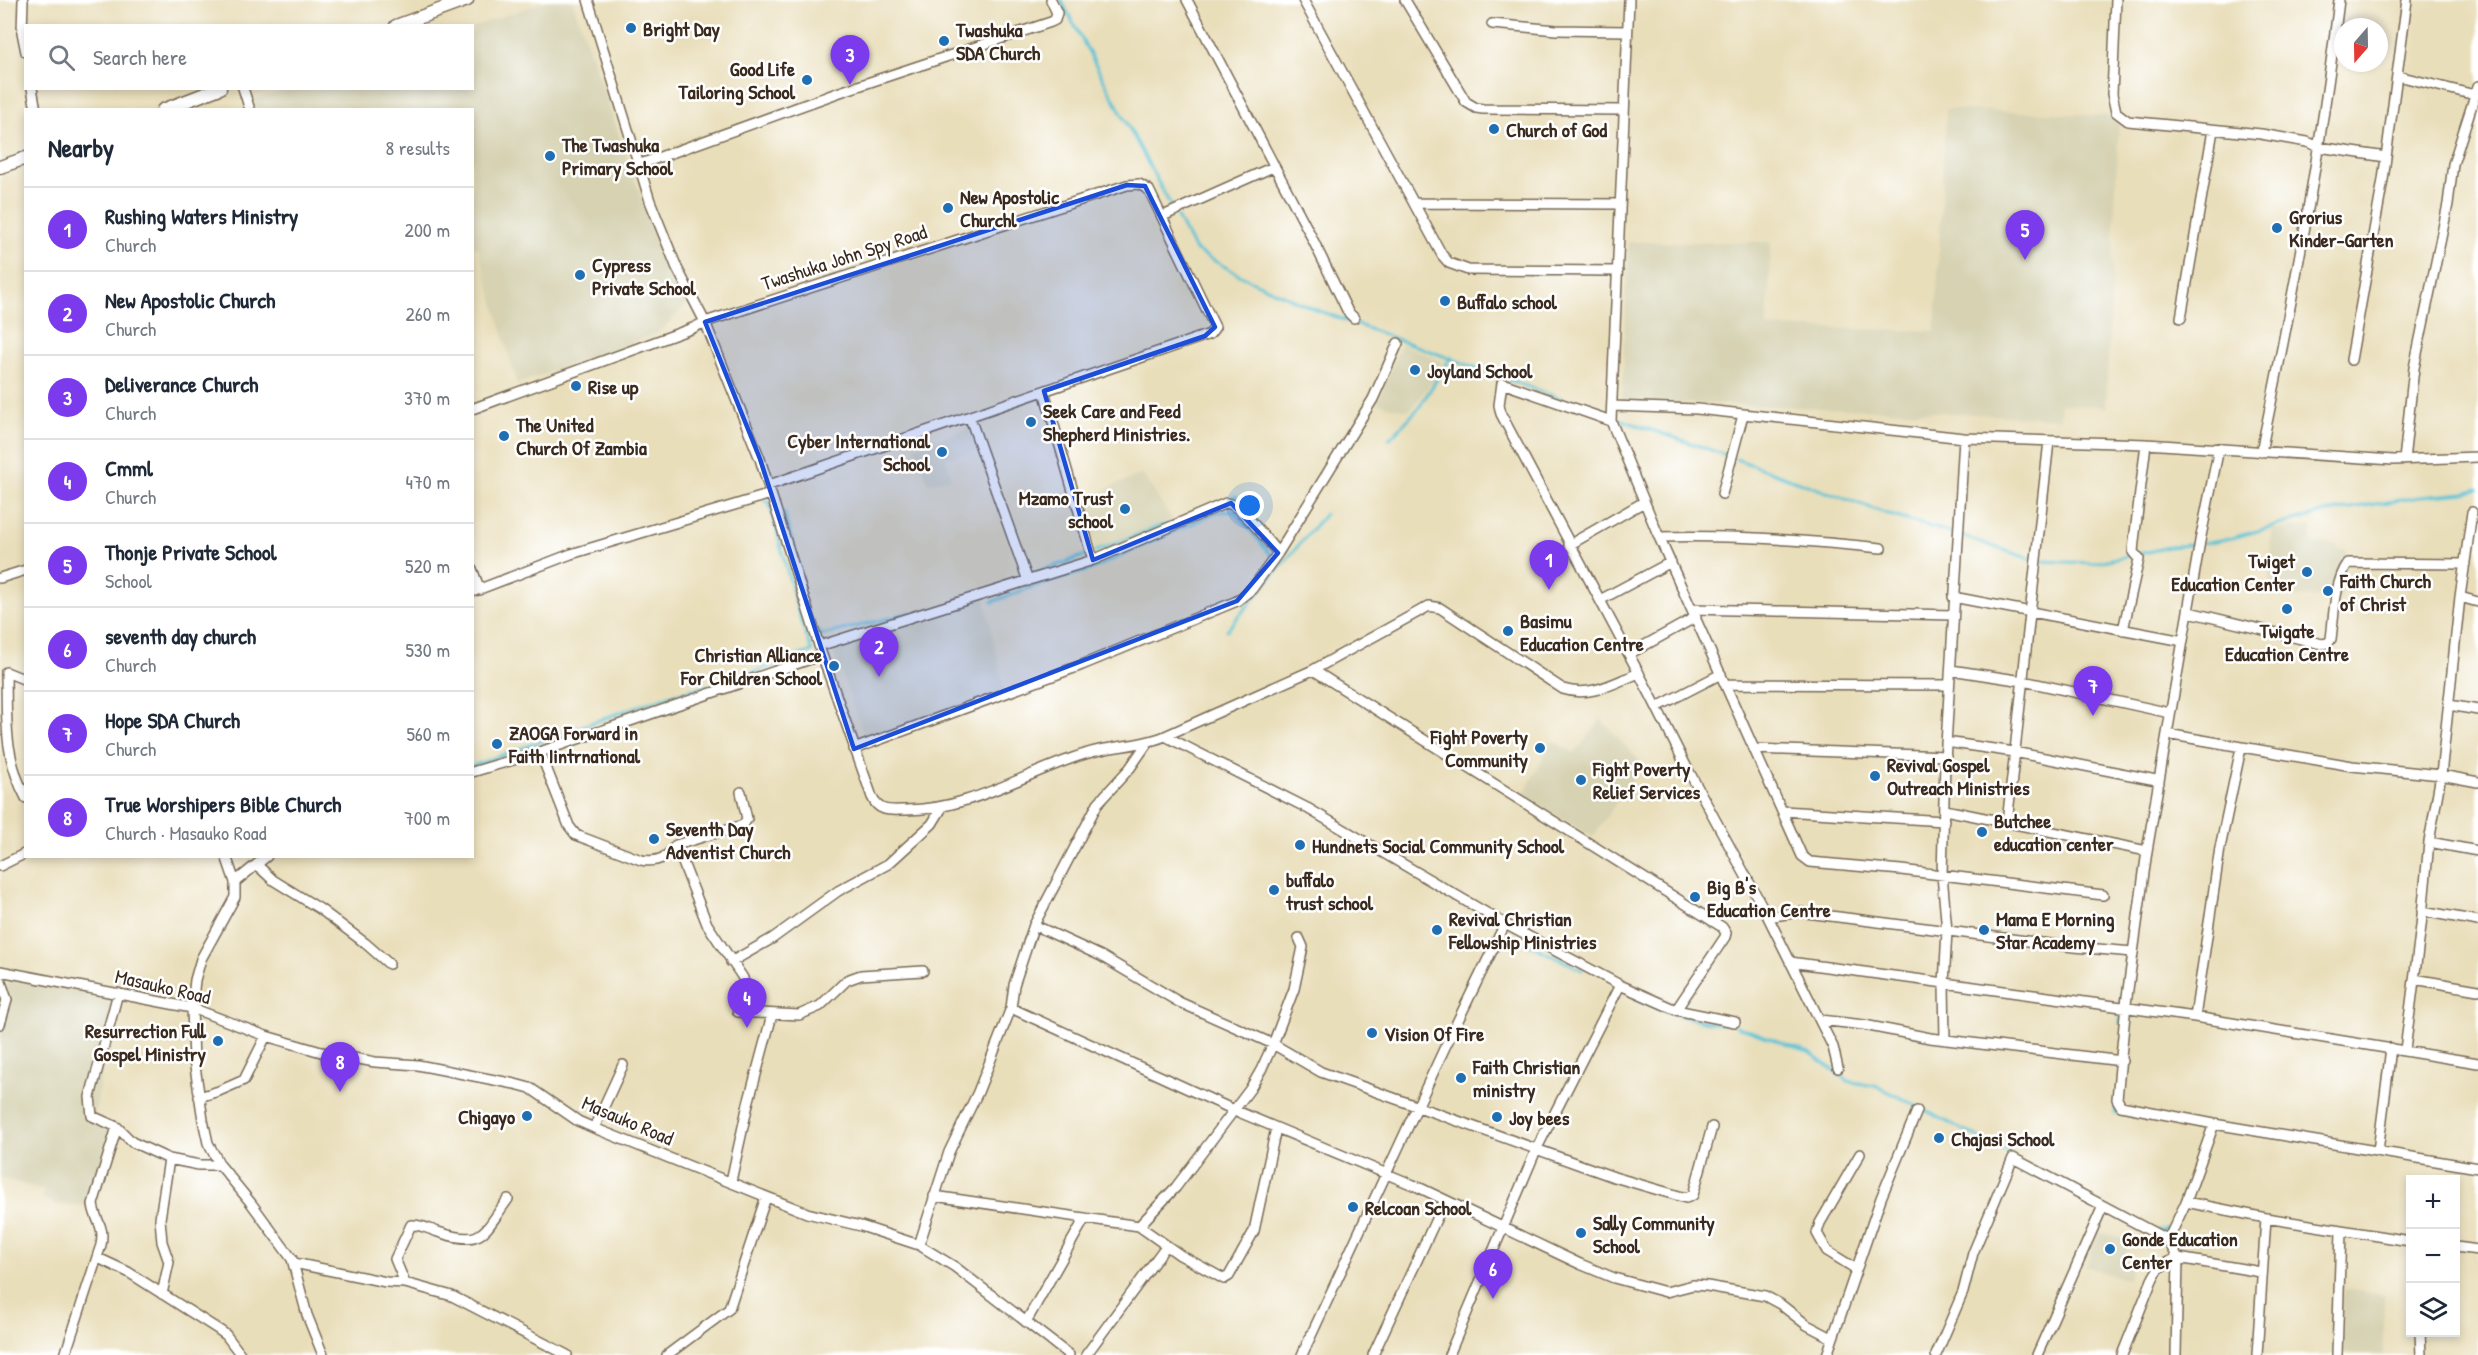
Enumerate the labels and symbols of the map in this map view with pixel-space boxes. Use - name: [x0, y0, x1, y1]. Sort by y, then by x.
- place label: Bright Day: [643, 15, 720, 43]
- place label: Twashuka SDA Church: [955, 16, 1041, 66]
- north arrow: [2334, 18, 2388, 72]
- marker: Bright Day: [624, 21, 638, 35]
- marker: Twashuka SDA Church: [937, 34, 951, 48]
- pin: 3: [830, 36, 870, 85]
- place label: Good Life Tailoring School: [677, 55, 796, 106]
- marker: Good Life Tailoring School: [800, 73, 814, 87]
- place label: Church of God: [1506, 116, 1607, 143]
- marker: Church of God: [1487, 122, 1501, 136]
- place label: The Twashuka Primary School: [561, 131, 673, 182]
- marker: The Twashuka Primary School: [543, 149, 557, 163]
- place label: New Apostolic Churchl: [960, 183, 1060, 233]
- marker: New Apostolic Churchl: [941, 201, 955, 215]
- place label: Grorius Kinder-Garten: [2289, 203, 2394, 253]
- pin: 5: [2006, 210, 2044, 260]
- street label: Twashuka John Spy Road: [758, 217, 930, 296]
- marker: Grorius Kinder-Garten: [2270, 221, 2284, 235]
- place label: Cypress Private School: [592, 251, 697, 301]
- marker: Cypress Private School: [573, 268, 587, 282]
- place label: Buffalo school: [1457, 288, 1557, 315]
- marker: Buffalo school: [1438, 294, 1452, 308]
- place label: Joyland School: [1427, 357, 1533, 385]
- marker: Joyland School: [1408, 363, 1422, 377]
- place label: Rise up: [588, 373, 639, 401]
- marker: Rise up: [569, 379, 583, 393]
- place label: Seek Care and Feed Shepherd Ministries.: [1043, 397, 1190, 448]
- place label: The United Church Of Zambia: [515, 411, 647, 461]
- marker: Seek Care and Feed Shepherd Ministries.: [1024, 415, 1038, 429]
- place label: Cyber International School: [787, 427, 931, 477]
- marker: The United Church Of Zambia: [497, 429, 511, 443]
- marker: Cyber International School: [935, 445, 949, 459]
- place label: Mzamo Trust school: [1019, 484, 1114, 534]
- your location: [1235, 491, 1264, 520]
- marker: Mzamo Trust school: [1118, 502, 1132, 516]
- pin: 1: [1530, 540, 1568, 590]
- place label: Twiget Education Center: [2171, 547, 2296, 597]
- marker: Twiget Education Center: [2300, 565, 2314, 579]
- place label: Faith Church of Christ: [2339, 567, 2432, 617]
- marker: Faith Church of Christ: [2321, 584, 2335, 598]
- marker: Twigate Education Centre: [2280, 602, 2294, 616]
- place label: Basimu Education Centre: [1520, 607, 1644, 657]
- place label: Twigate Education Centre: [2225, 617, 2349, 667]
- marker: Basimu Education Centre: [1501, 624, 1515, 638]
- pin: 2: [860, 628, 898, 677]
- place label: Christian Alliance For Children School: [680, 641, 823, 691]
- marker: Christian Alliance For Children School: [827, 659, 841, 673]
- pin: 7: [2074, 666, 2112, 716]
- place label: ZAOGA Forward in Faith Iintrnational: [508, 719, 641, 769]
- place label: Fight Poverty Community: [1430, 723, 1529, 774]
- marker: ZAOGA Forward in Faith Iintrnational: [490, 737, 504, 751]
- marker: Fight Poverty Community: [1533, 741, 1547, 755]
- place label: Revival Gospel Outreach Ministries: [1887, 751, 2030, 801]
- place label: Fight Poverty Relief Services: [1592, 755, 1701, 805]
- marker: Revival Gospel Outreach Ministries: [1868, 769, 1882, 783]
- marker: Fight Poverty Relief Services: [1574, 773, 1588, 787]
- place label: Butchee education center: [1994, 807, 2114, 857]
- place label: Seventh Day Adventist Church: [666, 815, 791, 865]
- marker: Butchee education center: [1975, 825, 1989, 839]
- marker: Seventh Day Adventist Church: [647, 832, 661, 846]
- place label: Hundnets Social Community School: [1312, 832, 1565, 860]
- marker: Hundnets Social Community School: [1293, 838, 1307, 852]
- place label: buffalo trust school: [1285, 866, 1374, 916]
- place label: Big B's Education Centre: [1707, 873, 1831, 923]
- marker: buffalo trust school: [1267, 883, 1281, 897]
- marker: Big B's Education Centre: [1688, 890, 1702, 904]
- place label: Revival Christian Fellowship Ministries: [1448, 905, 1597, 956]
- place label: Mama E Morning Star Academy: [1996, 905, 2114, 956]
- marker: Revival Christian Fellowship Ministries: [1430, 923, 1444, 937]
- marker: Mama E Morning Star Academy: [1977, 923, 1991, 937]
- street label: Masauko Road: [113, 962, 213, 1010]
- pin: 4: [728, 978, 766, 1028]
- place label: Resurrection Full Gospel Ministry: [85, 1017, 207, 1068]
- place label: Vision Of Fire: [1384, 1020, 1484, 1047]
- marker: Vision Of Fire: [1365, 1026, 1379, 1040]
- marker: Resurrection Full Gospel Ministry: [211, 1034, 225, 1048]
- pin: 8: [320, 1042, 360, 1092]
- place label: Faith Christian ministry: [1472, 1053, 1580, 1104]
- marker: Faith Christian ministry: [1454, 1071, 1468, 1085]
- street label: Masauko Road: [578, 1089, 678, 1151]
- place label: Chigayo: [458, 1103, 515, 1131]
- place label: Joy bees: [1509, 1104, 1570, 1132]
- marker: Chigayo: [520, 1109, 534, 1123]
- marker: Joy bees: [1490, 1110, 1504, 1124]
- place label: Chajasi School: [1951, 1125, 2055, 1152]
- marker: Chajasi School: [1932, 1131, 1946, 1145]
- place label: Relcoan School: [1365, 1194, 1472, 1221]
- marker: Relcoan School: [1346, 1200, 1360, 1214]
- place label: Sally Community School: [1593, 1209, 1715, 1259]
- place label: Gonde Education Center: [2122, 1225, 2238, 1275]
- marker: Sally Community School: [1574, 1226, 1588, 1240]
- marker: Gonde Education Center: [2103, 1242, 2117, 1256]
- pin: 6: [1474, 1250, 1512, 1299]

